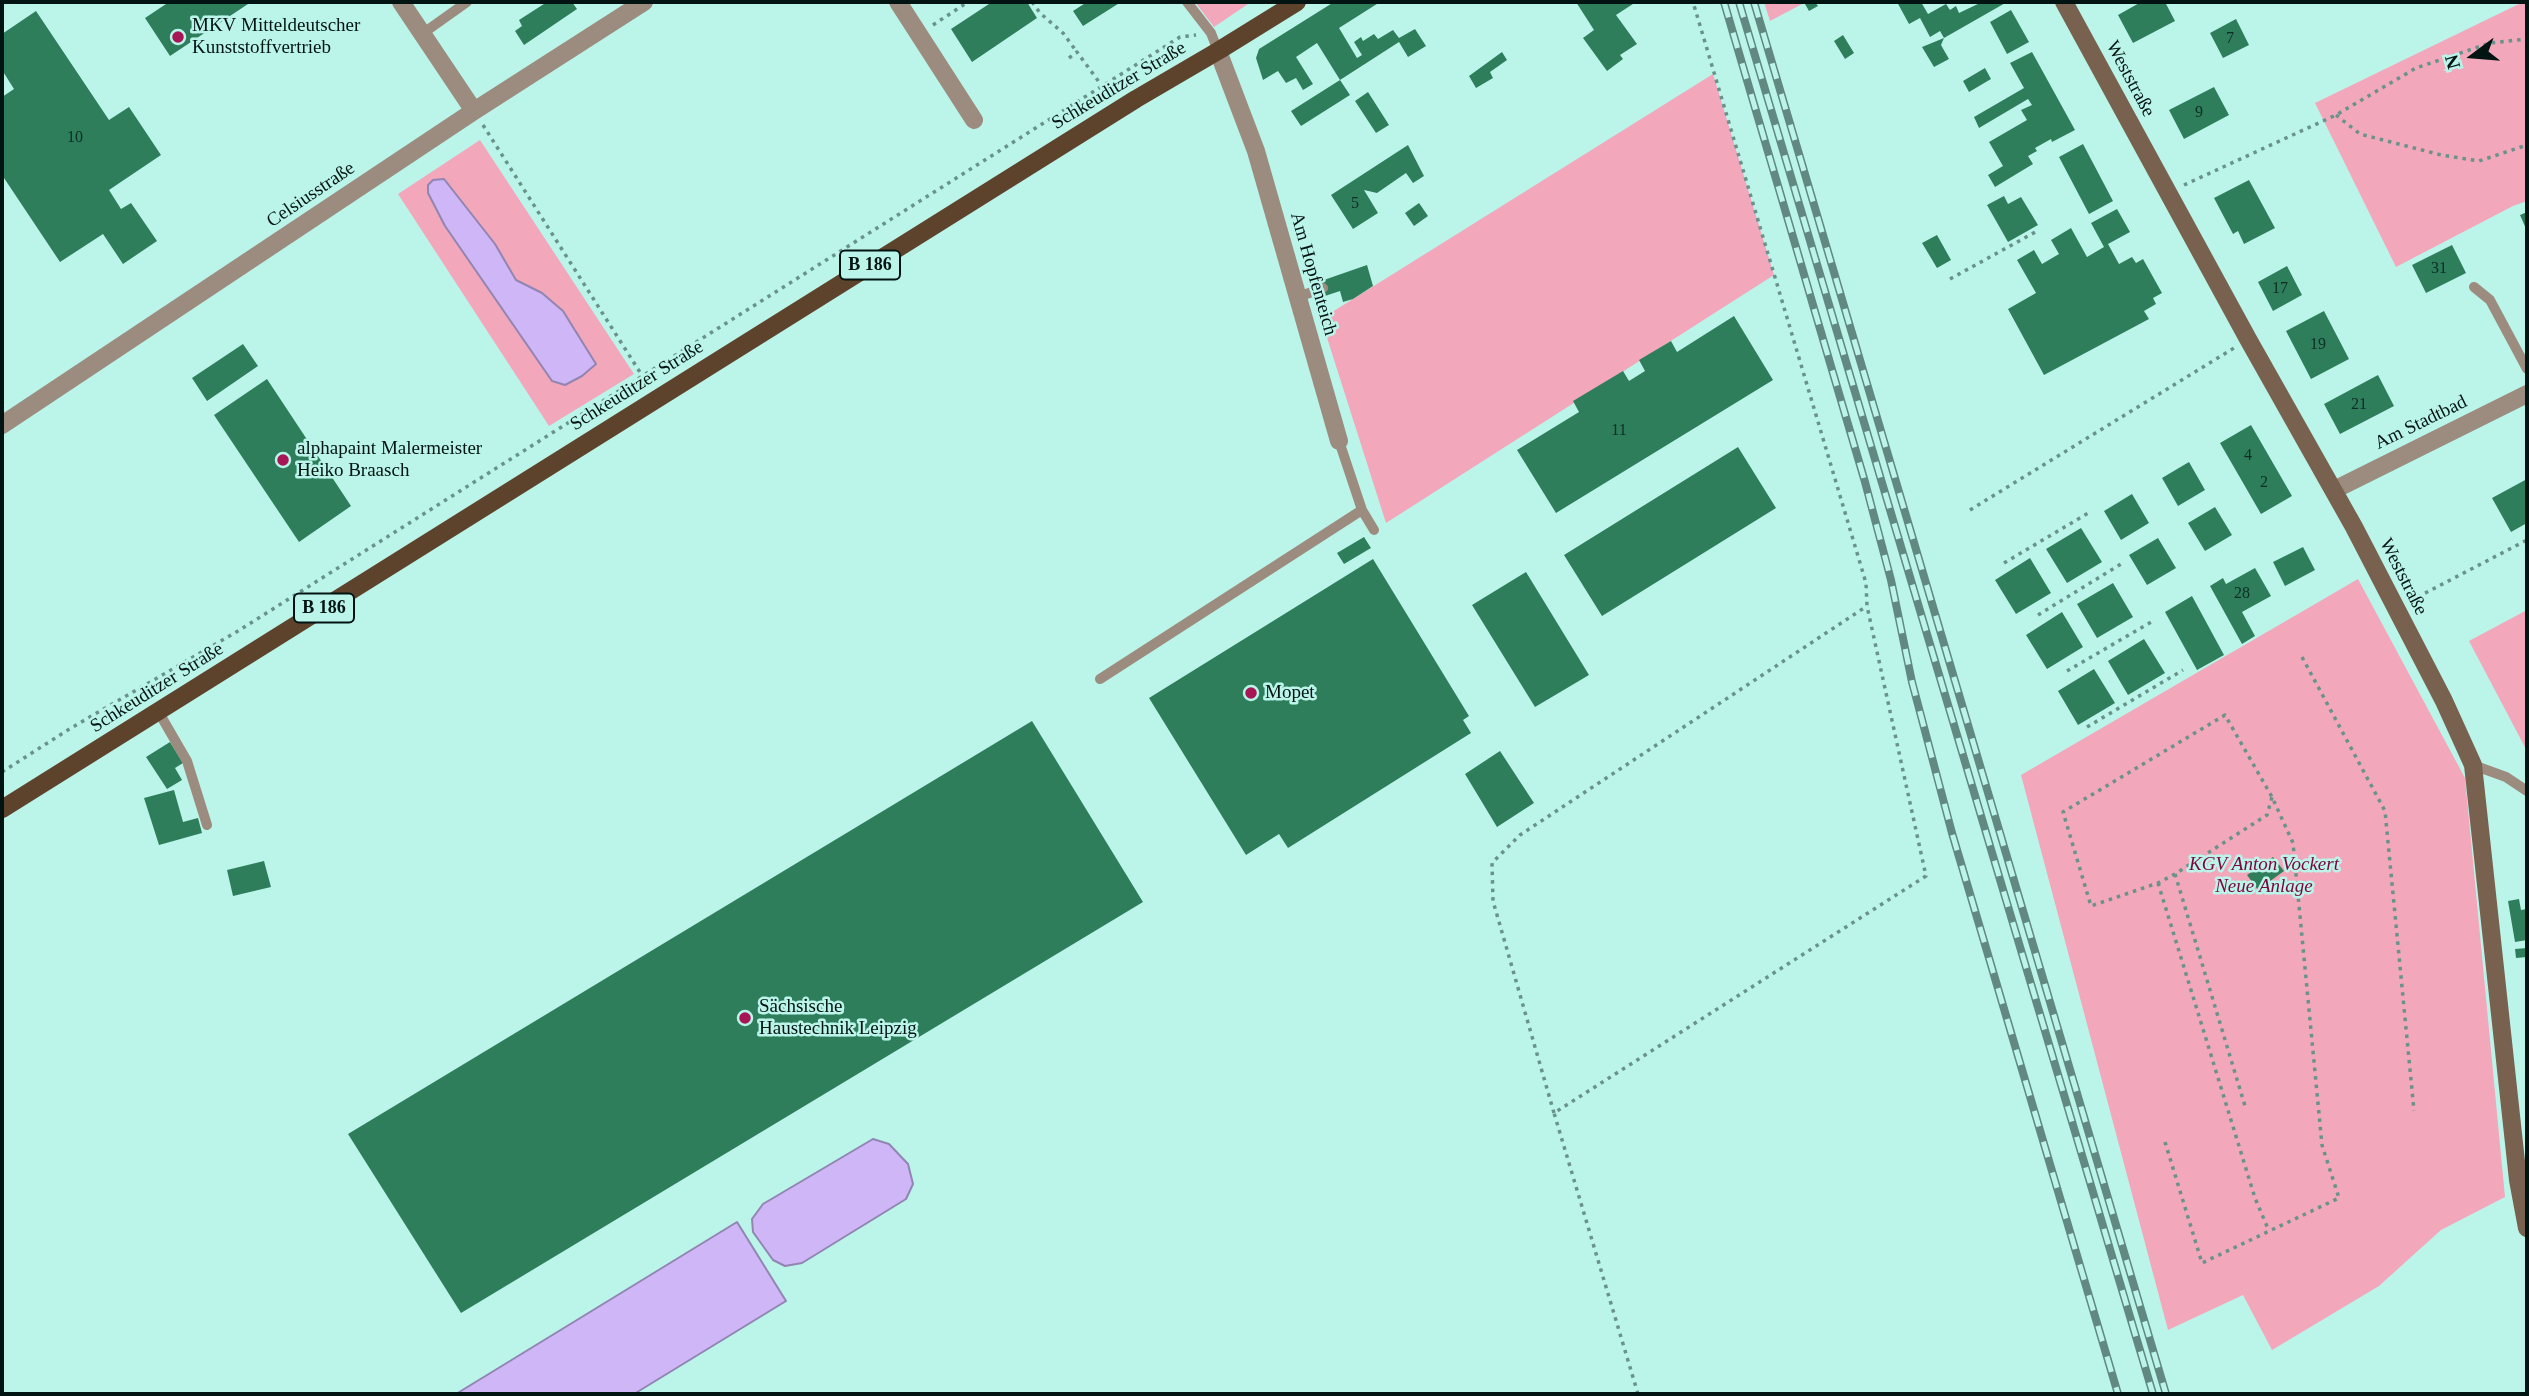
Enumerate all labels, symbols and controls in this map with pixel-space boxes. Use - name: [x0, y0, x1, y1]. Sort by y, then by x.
- place label: MKV Mitteldeutscher Kunststoffvertrieb: [192, 15, 360, 59]
- north arrow: [2438, 21, 2508, 91]
- marker: MKV Mitteldeutscher Kunststoffvertrieb: [170, 29, 186, 45]
- house number: 7: [2226, 29, 2234, 49]
- street label: Schkeuditzer Straße: [1048, 37, 1190, 135]
- street label: Weststraße: [2100, 37, 2160, 121]
- text: N: [2440, 52, 2464, 71]
- house number: 9: [2195, 103, 2203, 123]
- house number: 10: [67, 128, 83, 148]
- street label: Celsiusstraße: [263, 157, 359, 233]
- house number: 5: [1351, 194, 1359, 214]
- street label: Am Hopfenteich: [1285, 210, 1341, 338]
- road number: B 186: [840, 250, 900, 279]
- house number: 31: [2431, 259, 2447, 279]
- house number: 17: [2272, 279, 2288, 299]
- house number: 19: [2310, 335, 2326, 355]
- street label: Schkeuditzer Straße: [566, 336, 708, 436]
- street label: Am Stadtbad: [2371, 391, 2471, 455]
- house number: 21: [2351, 395, 2367, 415]
- house number: 11: [1611, 421, 1627, 441]
- place label: alphapaint Malermeister Heiko Braasch: [297, 438, 482, 482]
- house number: 4: [2244, 446, 2252, 466]
- marker: alphapaint Malermeister Heiko Braasch: [275, 452, 291, 468]
- house number: 2: [2260, 473, 2268, 493]
- street label: Weststraße: [2374, 535, 2432, 619]
- house number: 28: [2234, 584, 2250, 604]
- road number: B 186: [294, 594, 354, 622]
- street label: Schkeuditzer Straße: [86, 638, 228, 738]
- place label: Mopet: [1265, 682, 1315, 704]
- marker: Mopet: [1243, 685, 1259, 701]
- park label: KGV Anton Vockert Neue Anlage: [2189, 854, 2339, 898]
- place label: Sächsische Haustechnik Leipzig: [759, 996, 917, 1040]
- marker: Sächsische Haustechnik Leipzig: [737, 1010, 753, 1026]

